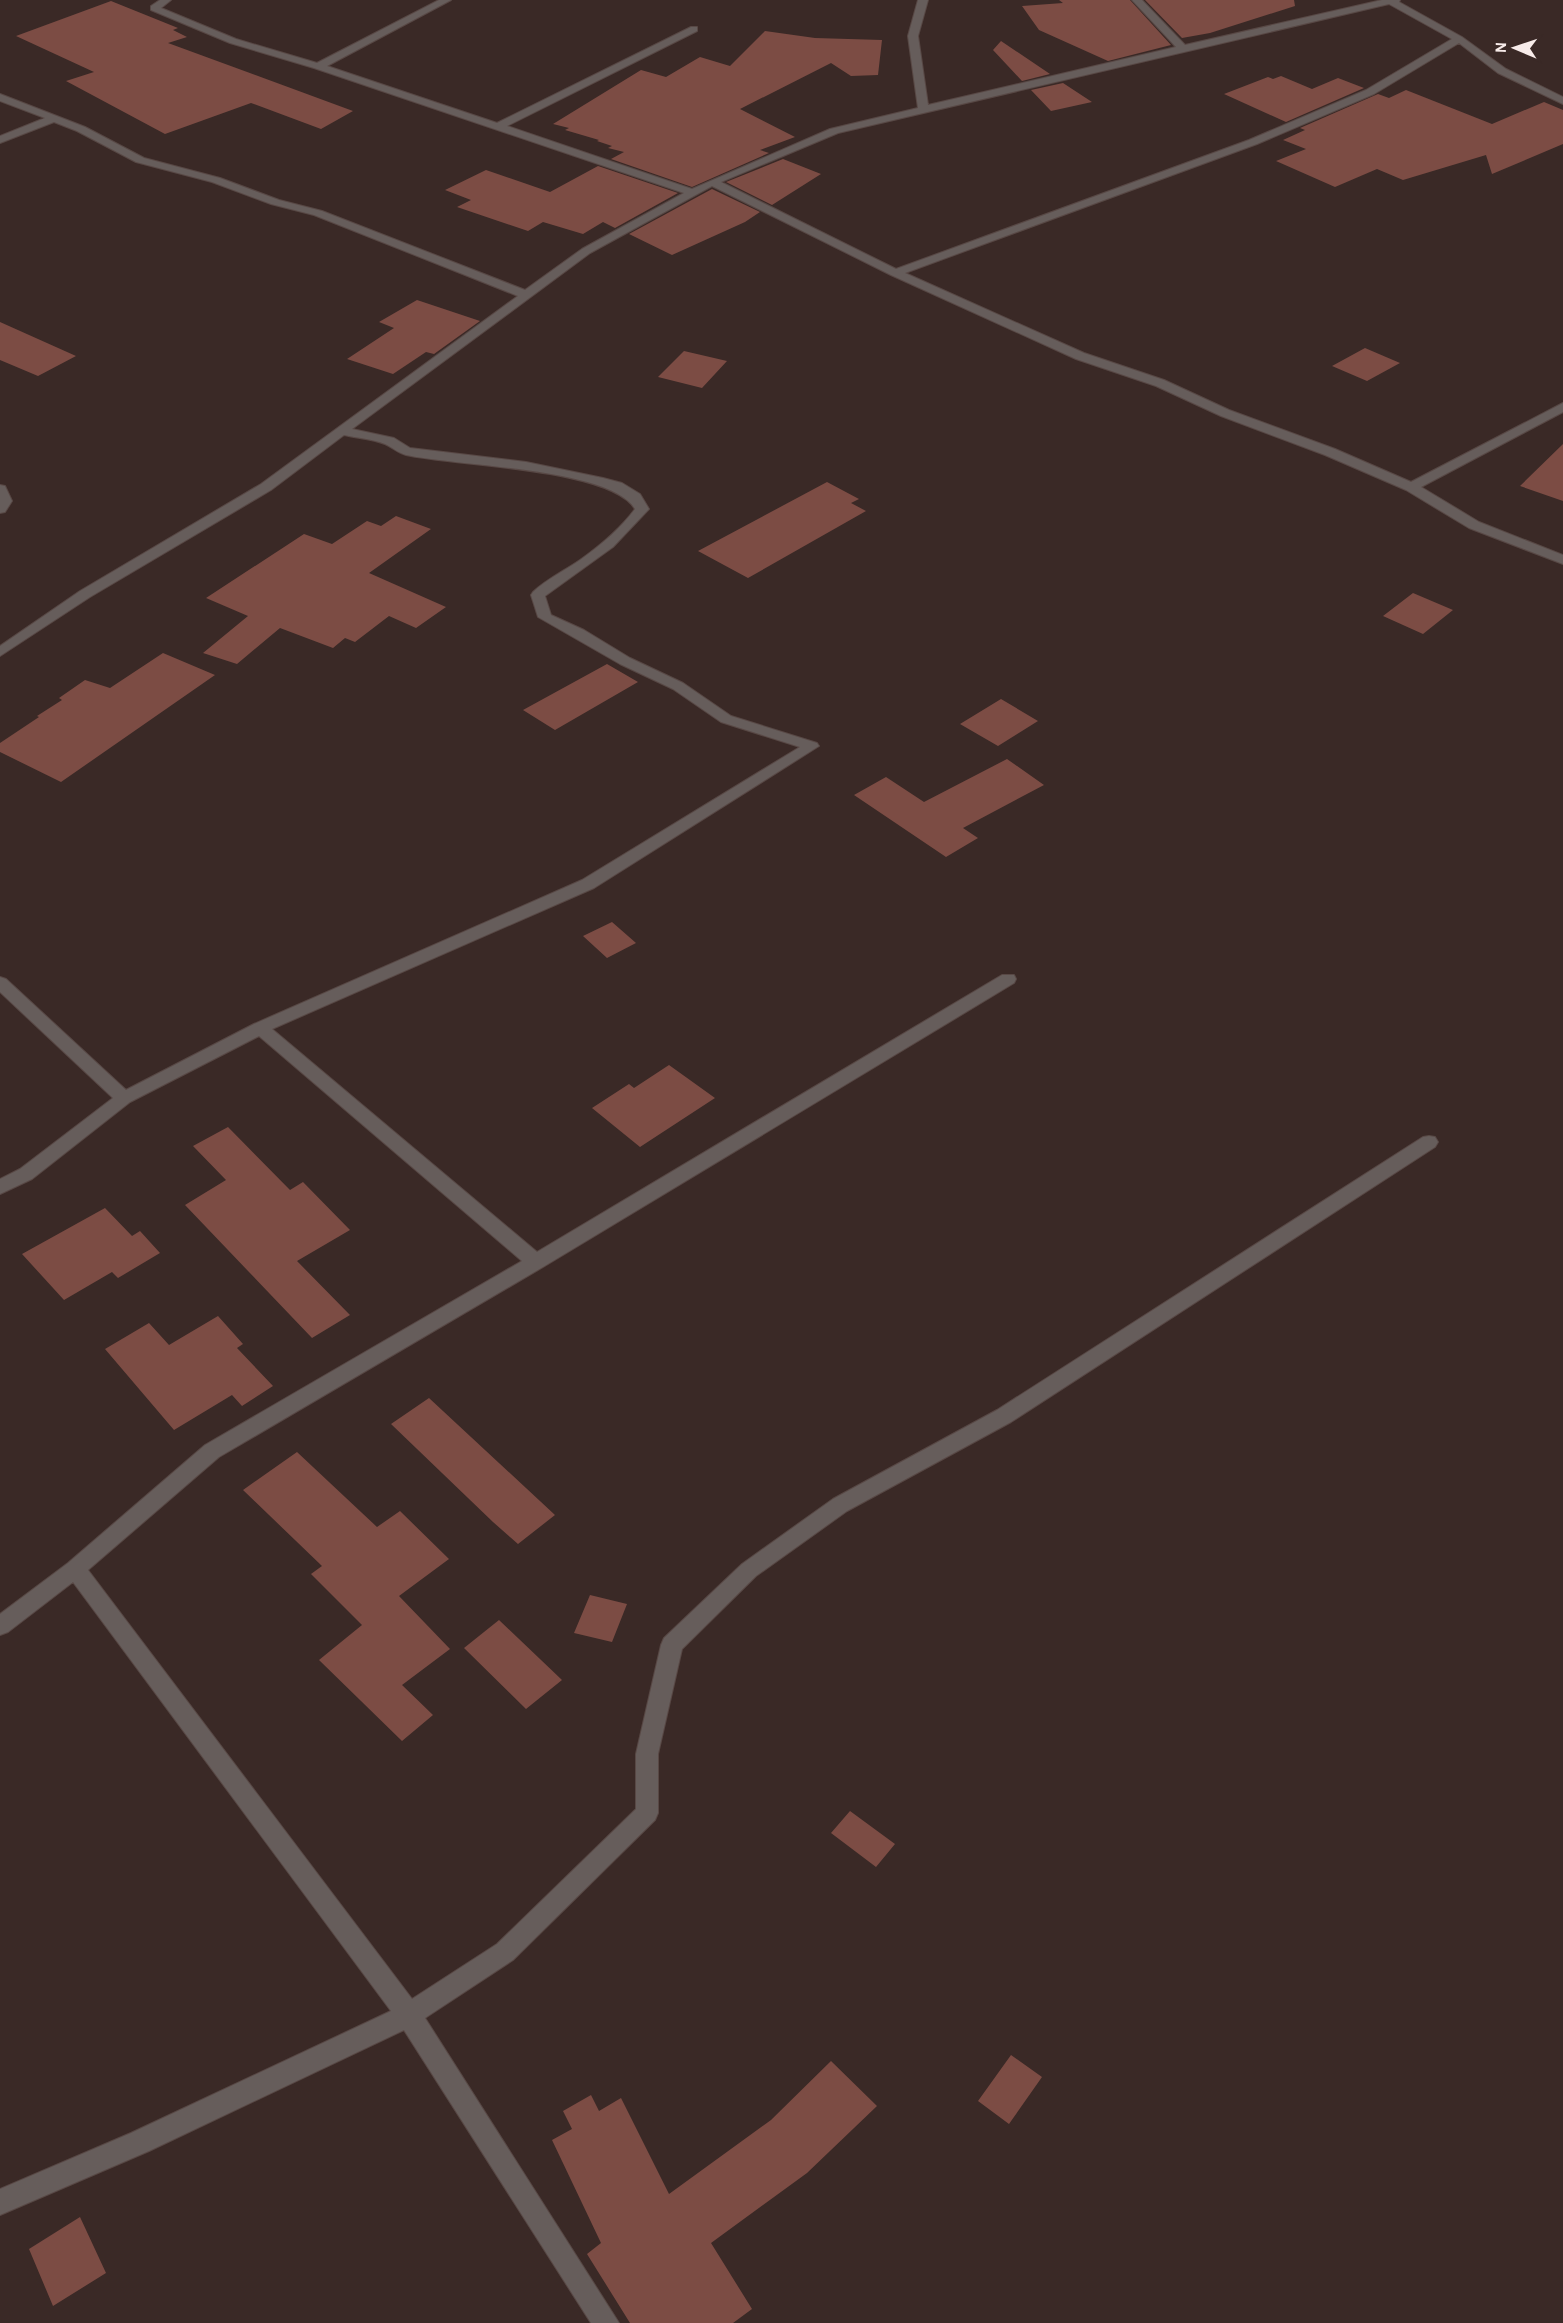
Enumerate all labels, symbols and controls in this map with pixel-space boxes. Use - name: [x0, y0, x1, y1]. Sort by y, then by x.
- north arrow: [1485, 18, 1545, 78]
- text: N: [1493, 42, 1509, 53]

